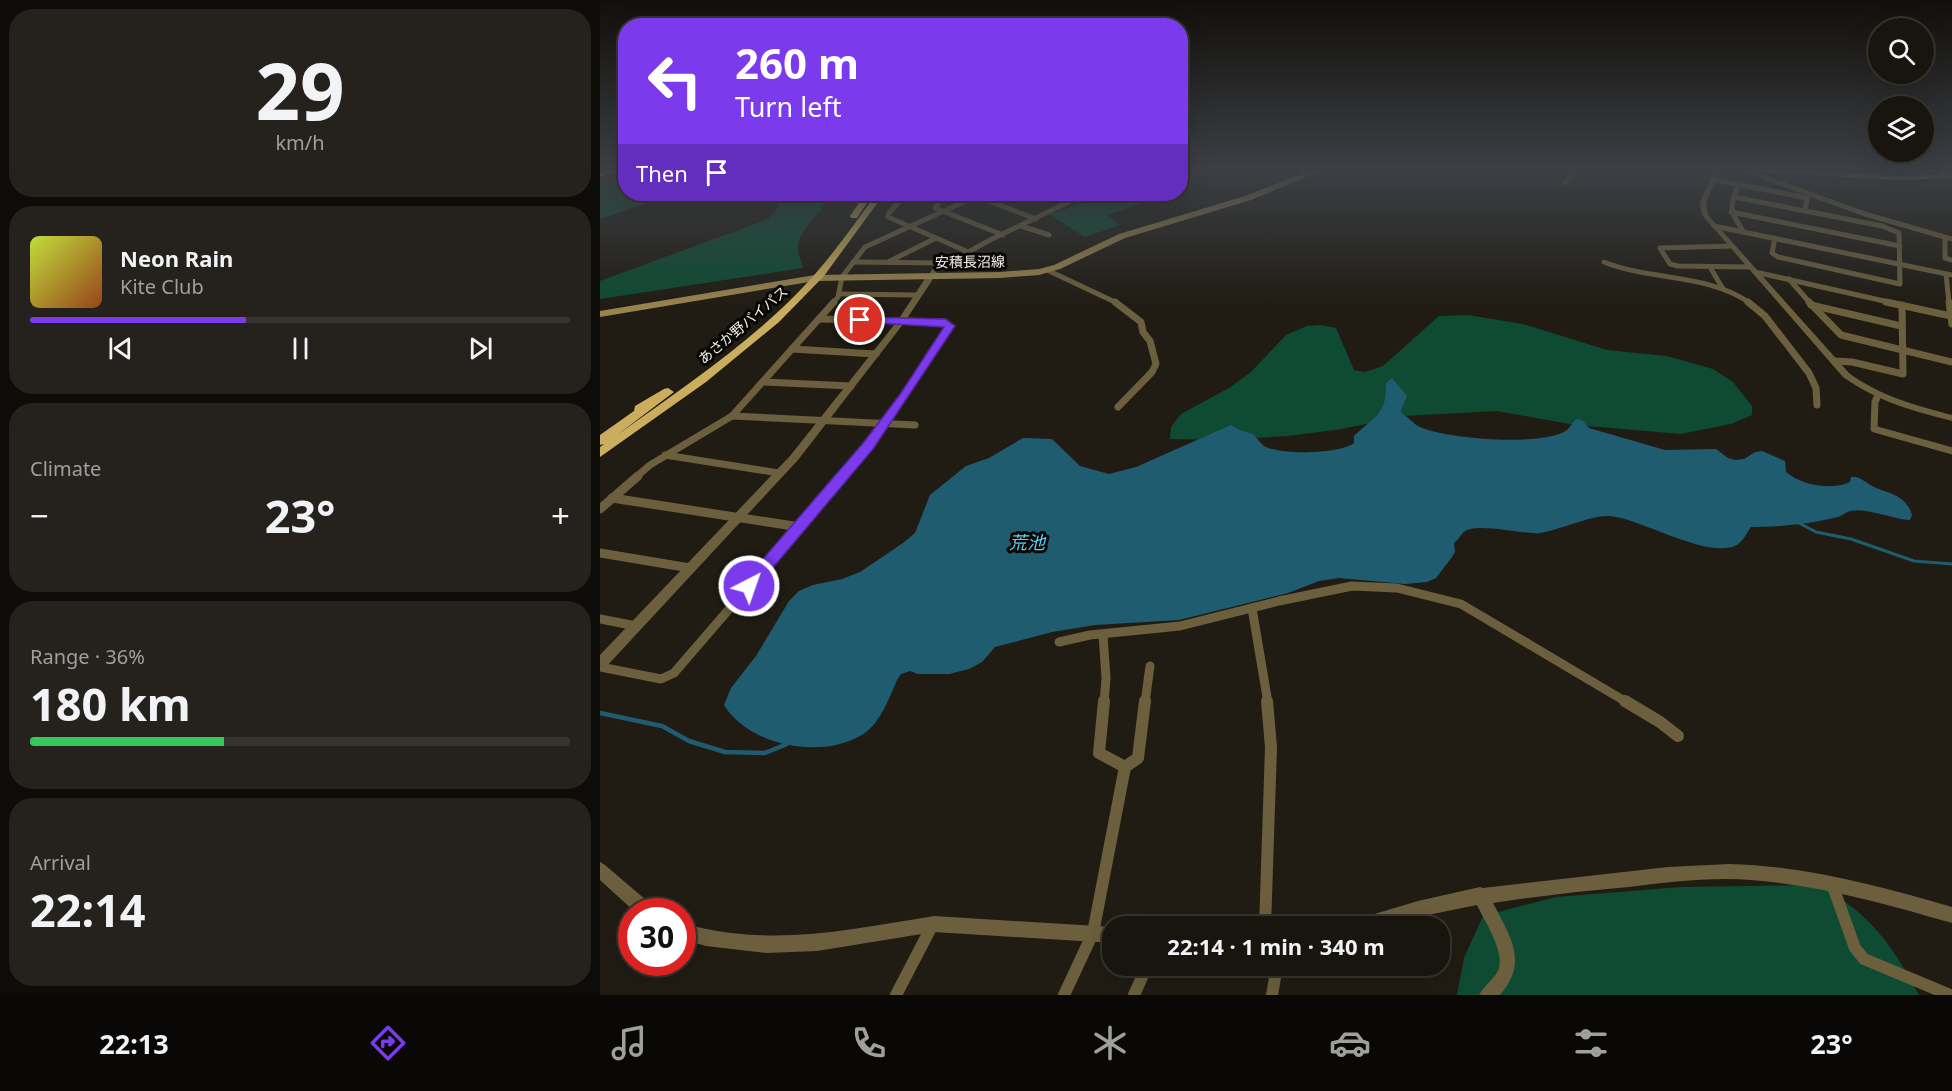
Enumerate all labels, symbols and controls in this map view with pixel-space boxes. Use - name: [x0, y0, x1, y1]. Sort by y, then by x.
- map controls: [1868, 18, 1934, 162]
- button: search: [1868, 18, 1934, 84]
- text: 260 m: [735, 34, 859, 91]
- text: 29: [255, 37, 345, 143]
- icon: left: [636, 42, 714, 120]
- text: Turn left: [735, 88, 841, 125]
- button: layers: [1868, 96, 1934, 162]
- text: km/h: [275, 129, 325, 156]
- icon: arrive: [700, 156, 733, 189]
- text: Then: [636, 158, 688, 188]
- text: Neon Rain: [120, 243, 233, 273]
- street label: 安積長沼線: [935, 251, 1005, 272]
- text: Kite Club: [120, 273, 204, 300]
- street label: あさか野バイパス: [694, 281, 792, 368]
- pin: [834, 294, 885, 345]
- icon: arrive: [843, 303, 876, 336]
- icon: previous: [104, 332, 137, 365]
- icon: pause: [284, 332, 317, 365]
- icon: next: [464, 332, 497, 365]
- text: Climate: [30, 455, 101, 482]
- text: 23°: [265, 485, 335, 546]
- text: −: [30, 493, 49, 538]
- text: +: [551, 493, 570, 538]
- water label: 荒池: [1009, 530, 1047, 554]
- position arrow: [717, 554, 781, 618]
- text: Range · 36%: [30, 643, 145, 670]
- text: 180 km: [30, 673, 191, 734]
- text: Arrival: [30, 849, 91, 876]
- text: 22:14: [30, 879, 146, 940]
- speed limit sign: 30: [618, 898, 696, 976]
- text: 22:14 · 1 min · 340 m: [1167, 931, 1385, 961]
- icon: directions: [367, 1022, 409, 1064]
- icon: music: [608, 1022, 650, 1064]
- icon: phone: [848, 1022, 890, 1064]
- icon: climate: [1089, 1022, 1131, 1064]
- icon: car: [1329, 1022, 1371, 1064]
- icon: filters: [1570, 1022, 1612, 1064]
- text: 22:13: [99, 1025, 169, 1062]
- text: 23°: [1810, 1025, 1853, 1062]

